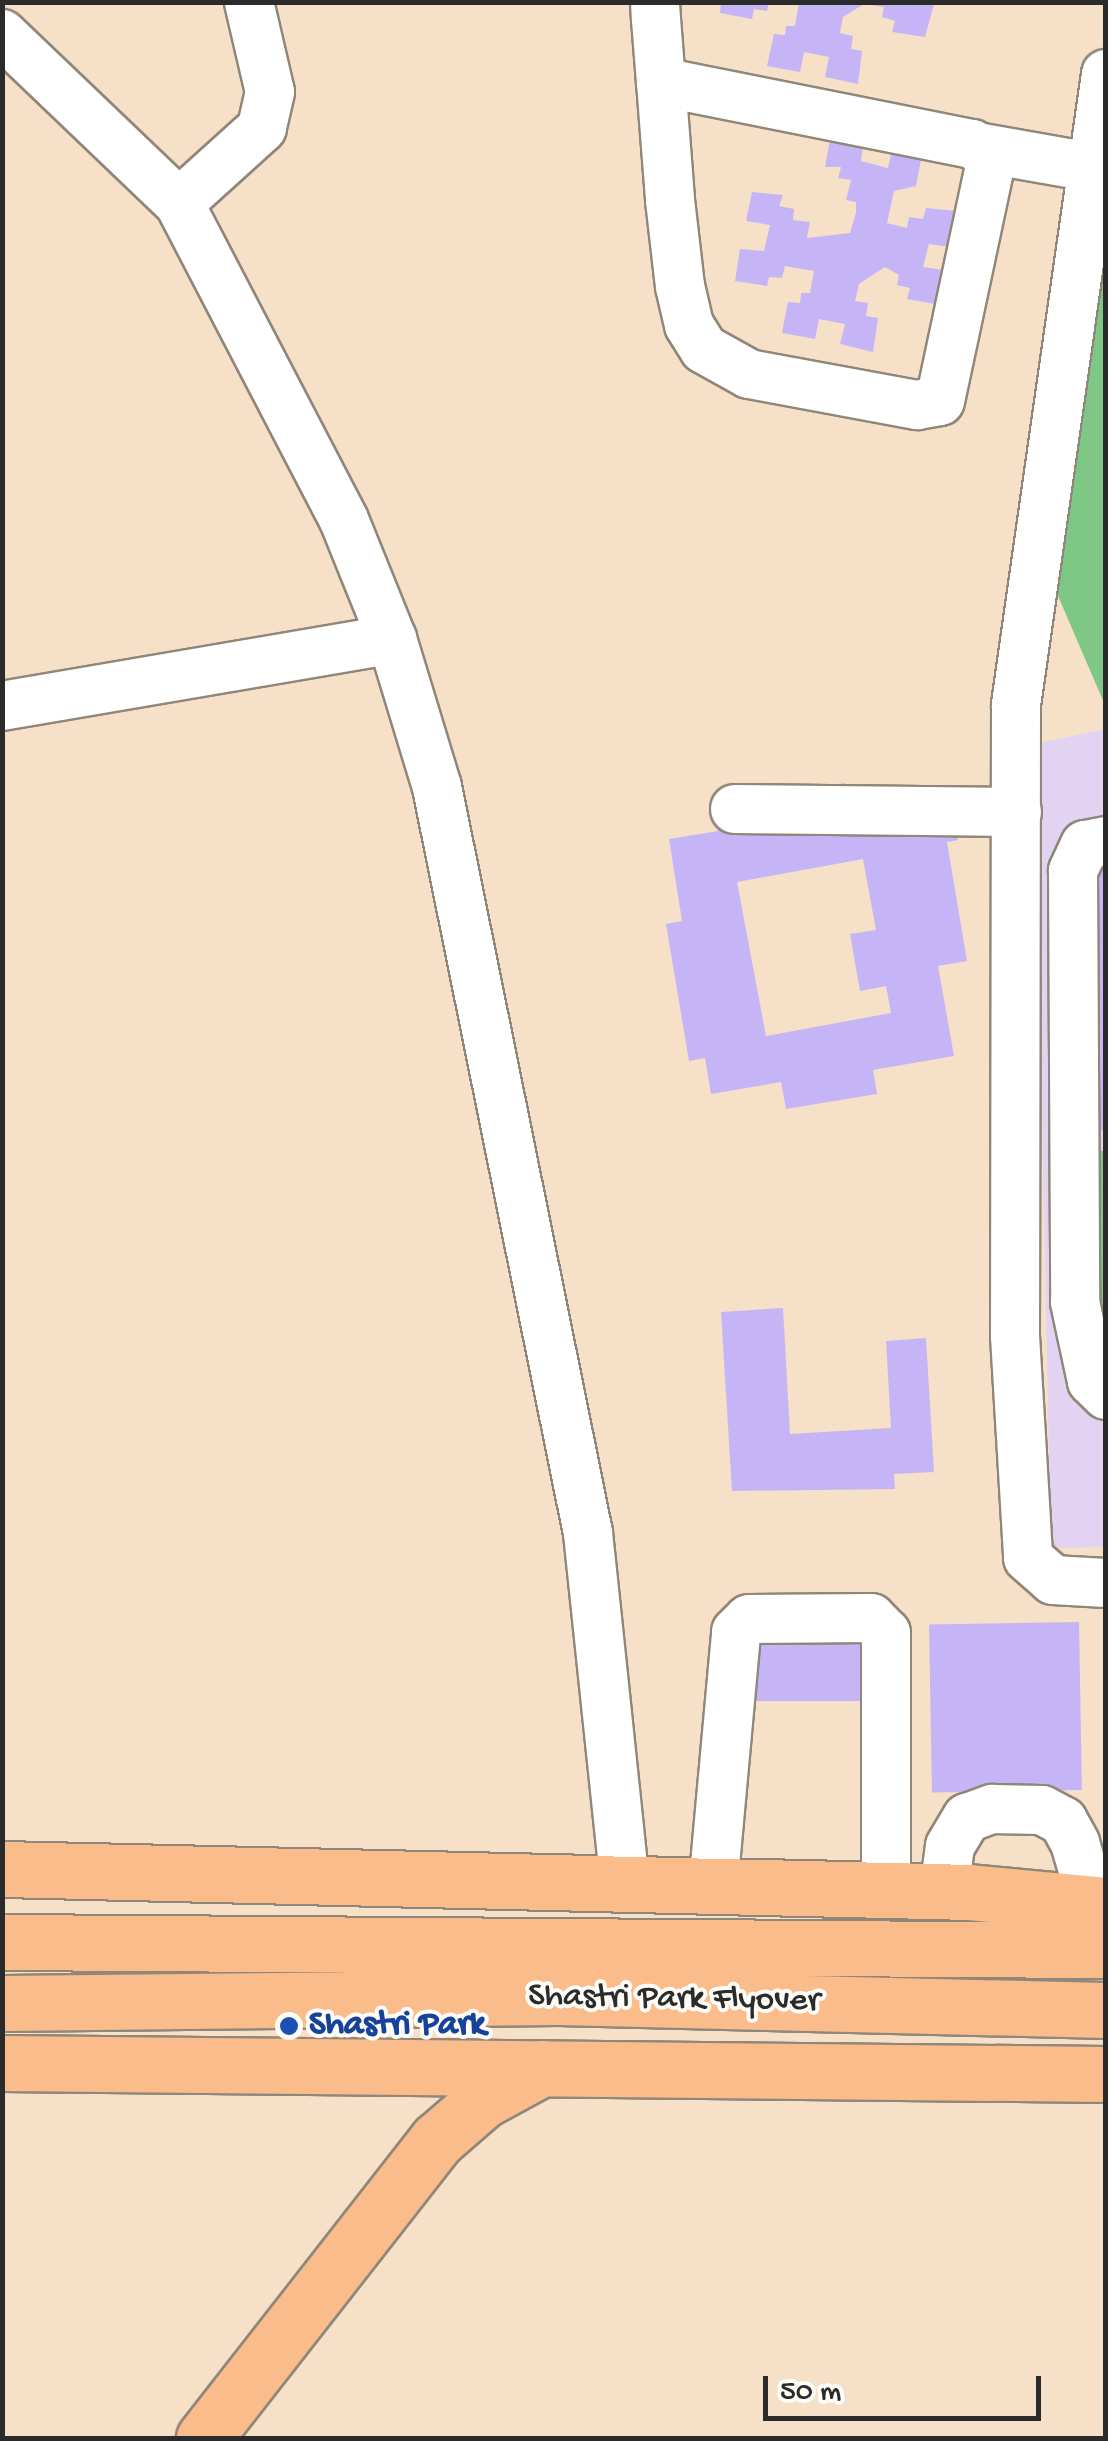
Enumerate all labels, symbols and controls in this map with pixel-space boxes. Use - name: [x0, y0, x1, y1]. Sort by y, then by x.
- street label: Shastri Park Flyover: [528, 1976, 820, 2024]
- place label: Shastri Park: [309, 2005, 486, 2047]
- marker: Shastri Park: [278, 2015, 300, 2037]
- scale bar: [768, 2356, 1046, 2418]
- text: 50 m: [780, 2376, 841, 2411]

